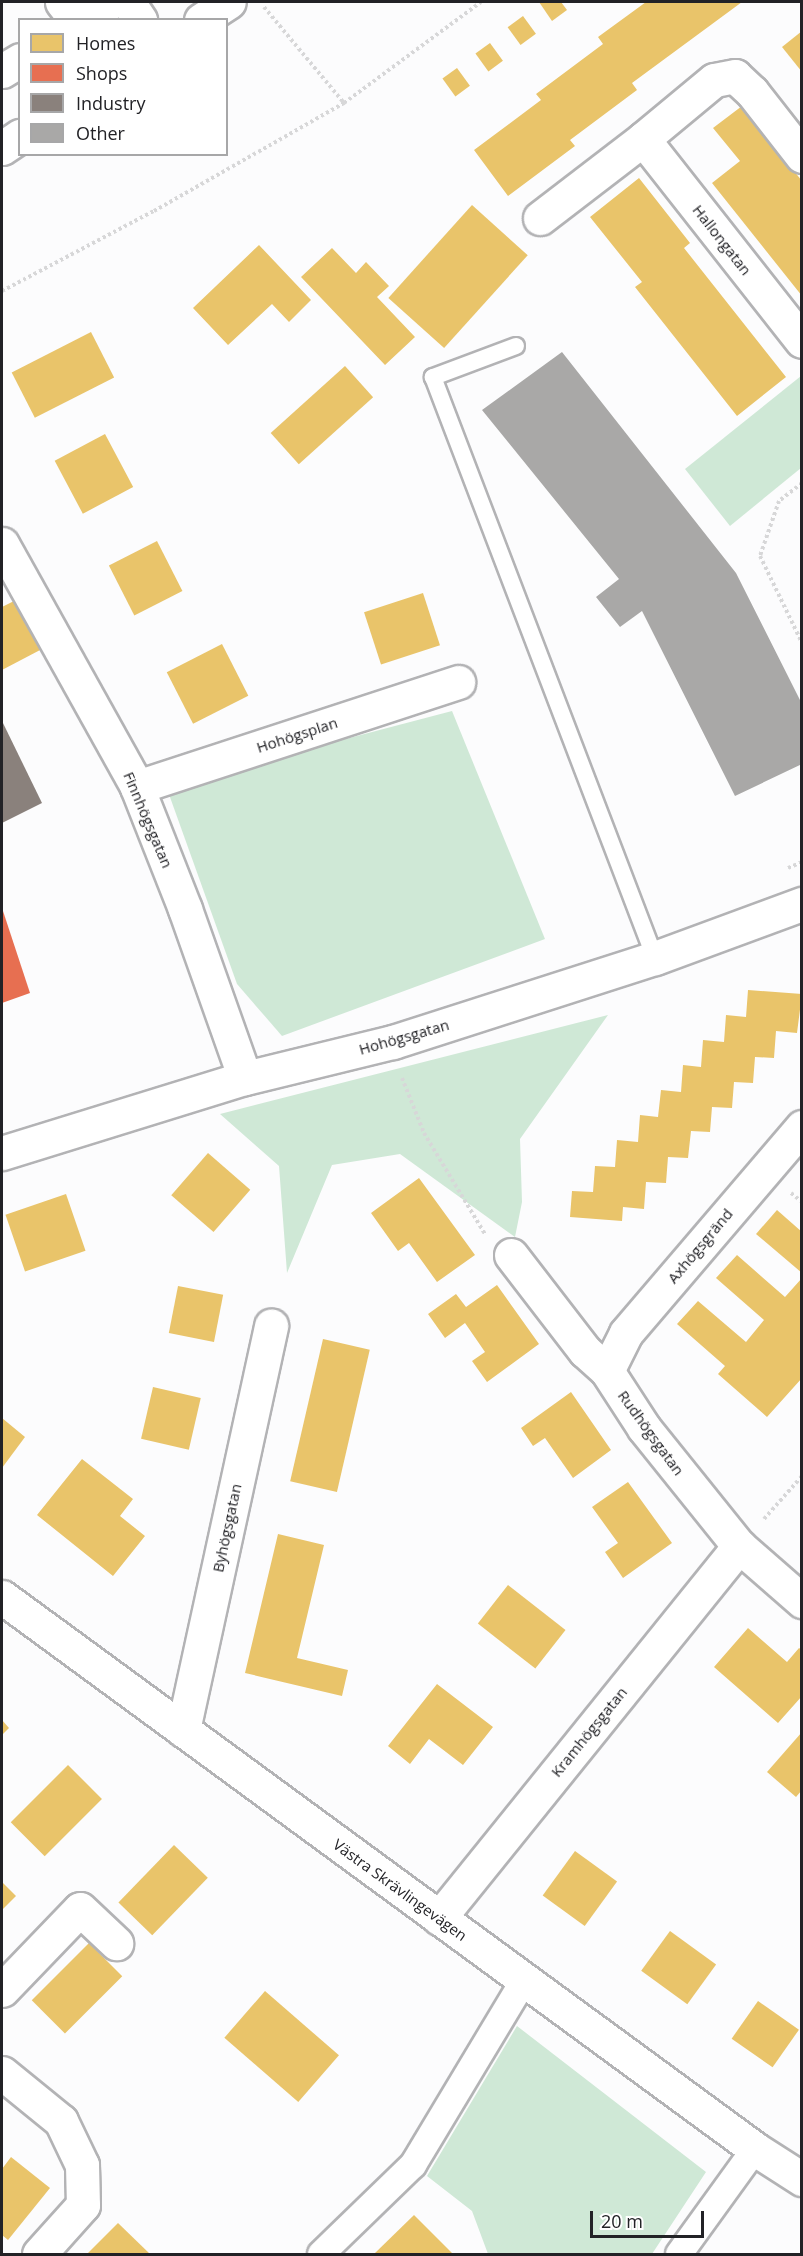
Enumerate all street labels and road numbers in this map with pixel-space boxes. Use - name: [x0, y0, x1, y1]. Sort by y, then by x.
- street label: Hallongatan: [689, 201, 755, 279]
- street label: Hohögsplan: [254, 713, 340, 757]
- street label: Finnhögsgatan: [120, 769, 176, 871]
- street label: Hohögsgatan: [357, 1016, 451, 1058]
- street label: Axhögsgränd: [664, 1205, 736, 1287]
- street label: Rudhögsgatan: [614, 1387, 688, 1479]
- street label: Byhögsgatan: [209, 1482, 245, 1574]
- street label: Kramhögsgatan: [547, 1683, 631, 1781]
- street label: Västra Skrävlingevägen: [330, 1835, 470, 1945]

